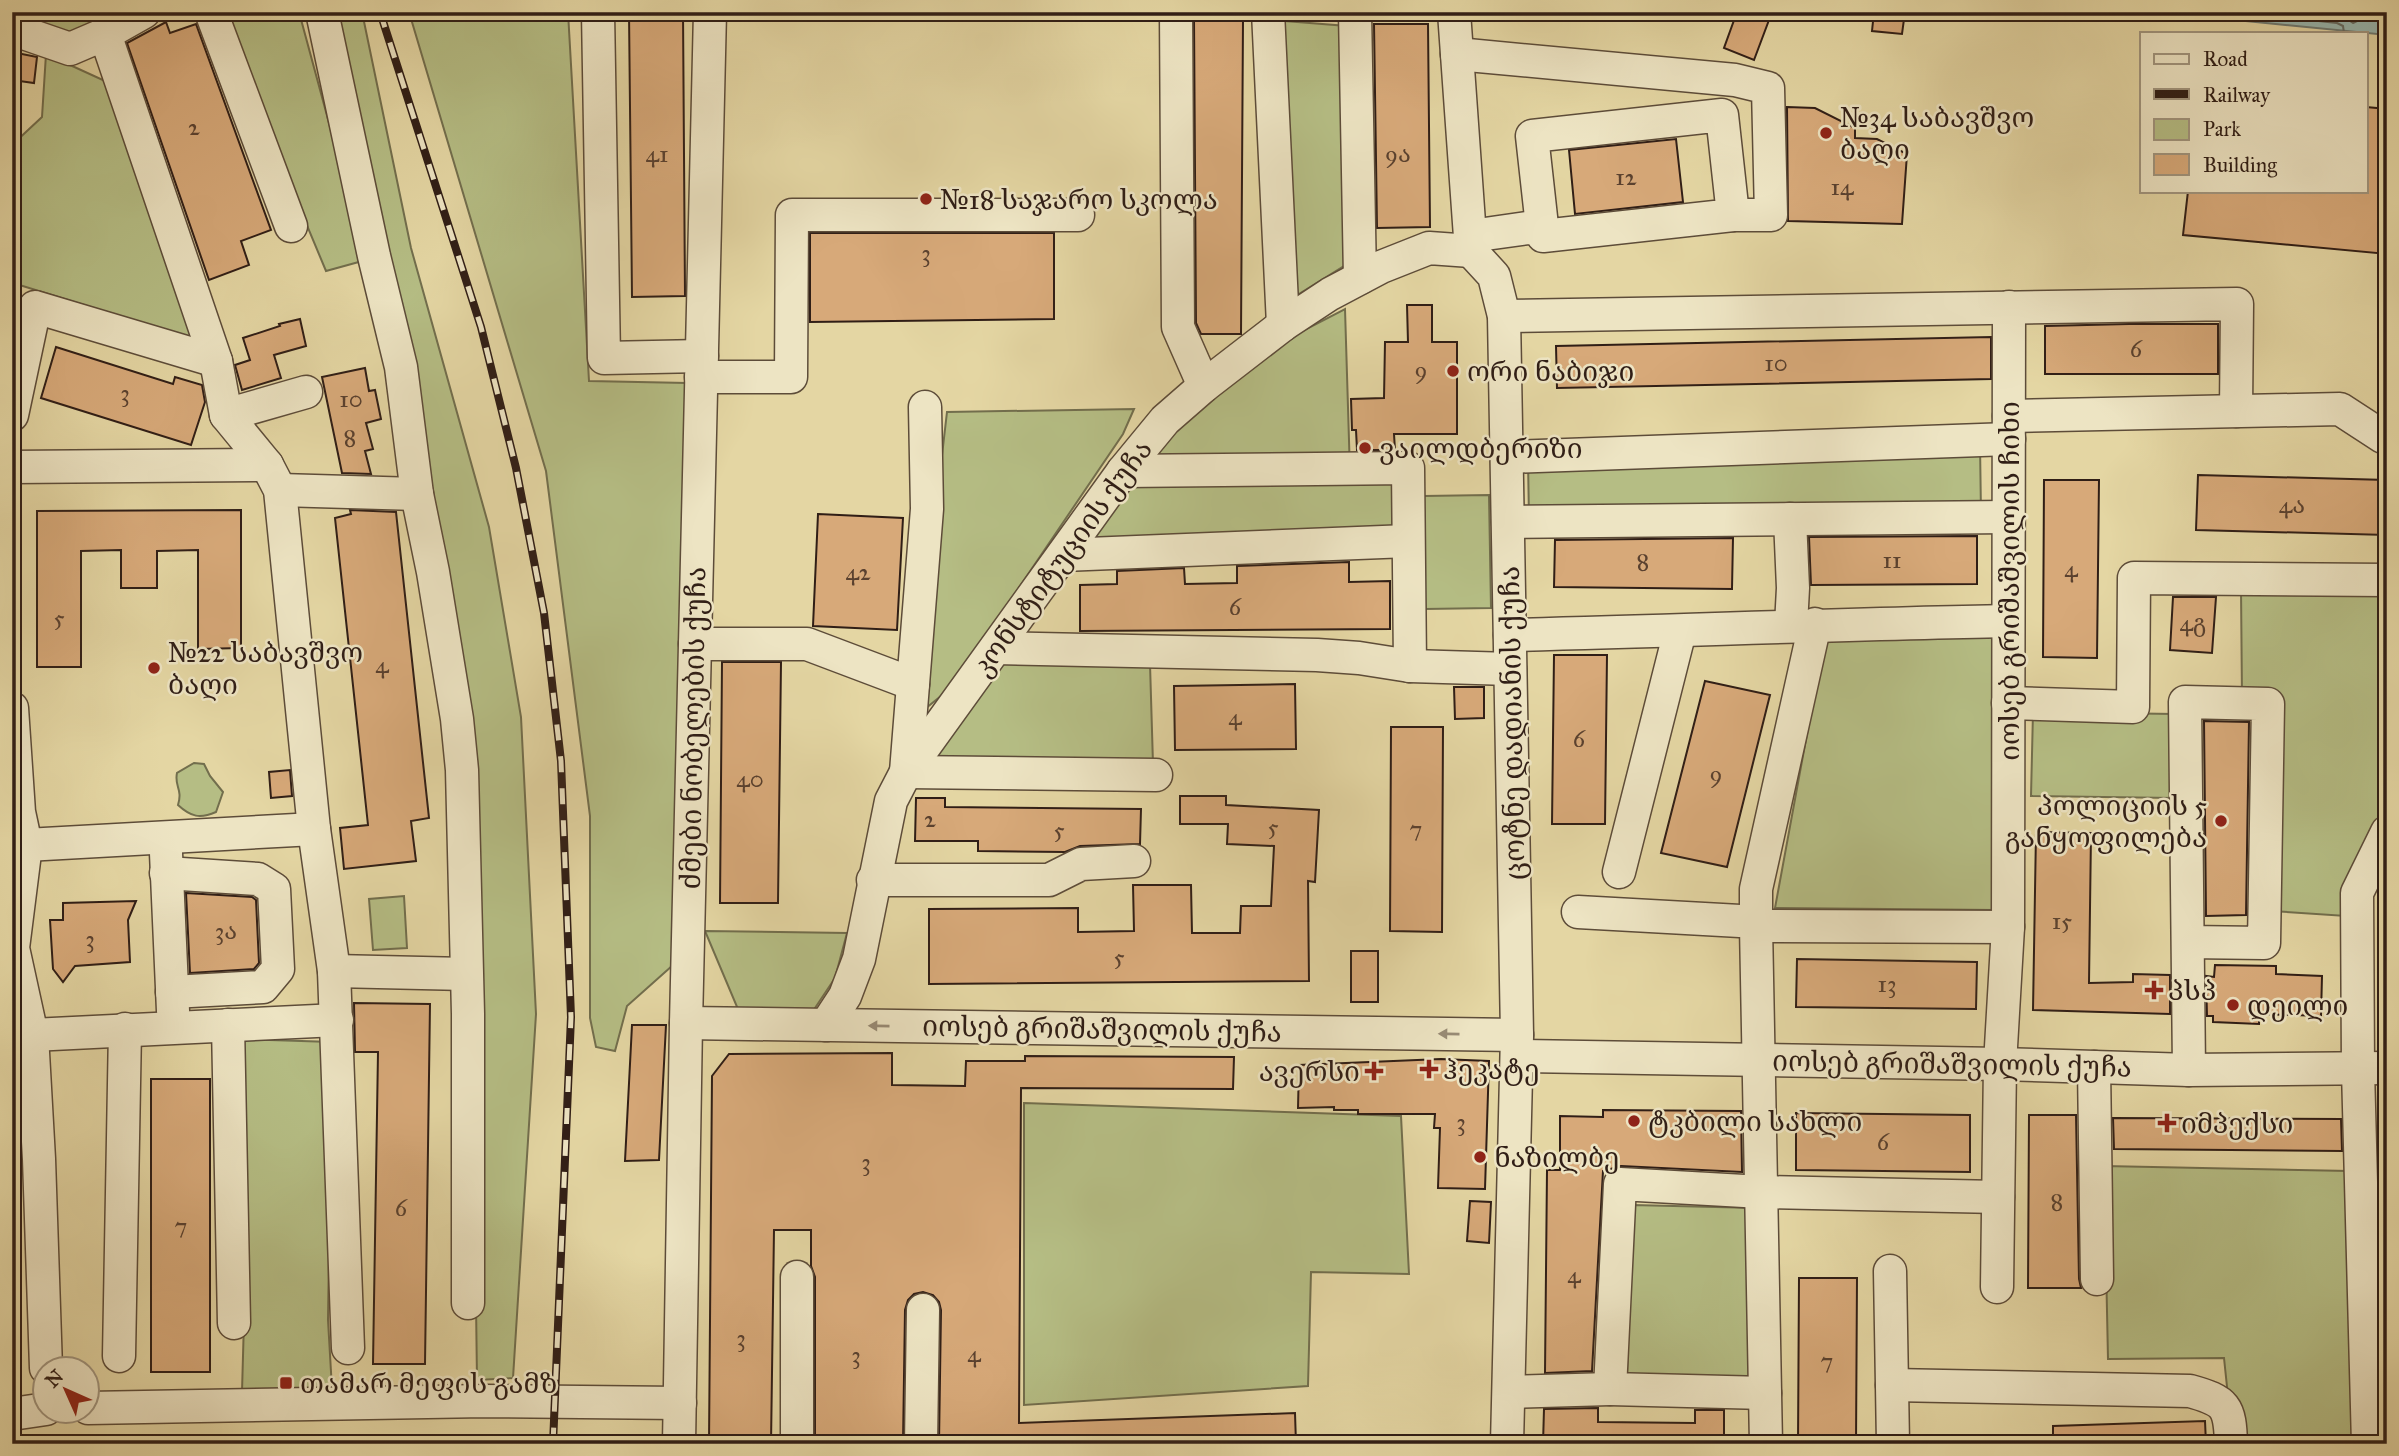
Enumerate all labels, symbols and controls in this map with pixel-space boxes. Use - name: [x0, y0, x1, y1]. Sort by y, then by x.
- legend: [2140, 32, 2368, 192]
- text: Road: [2203, 46, 2248, 72]
- text: Railway: [2203, 82, 2271, 108]
- place label: №34 საბავშვო ბაღი: [1840, 100, 2034, 167]
- house number: 2: [188, 112, 200, 142]
- text: Park: [2203, 116, 2241, 142]
- marker: №34 საბავშვო ბაღი: [1818, 125, 1834, 141]
- house number: 41: [646, 139, 668, 169]
- house number: 9ა: [1385, 139, 1411, 169]
- text: Building: [2203, 152, 2277, 178]
- house number: 12: [1615, 162, 1637, 192]
- house number: 14: [1831, 172, 1854, 202]
- place label: №18 საჯარო სკოლა: [940, 182, 1218, 217]
- marker: №18 საჯარო სკოლა: [918, 191, 934, 207]
- house number: 3: [921, 238, 931, 268]
- house number: 6: [2130, 334, 2143, 364]
- house number: 10: [1764, 348, 1788, 378]
- place label: ორი ნაბიჯი: [1467, 354, 1634, 389]
- house number: 9: [1415, 355, 1427, 385]
- marker: ორი ნაბიჯი: [1445, 363, 1461, 379]
- house number: 3: [120, 378, 130, 408]
- house number: 10: [339, 384, 363, 414]
- street label: იოსებ გრიშაშვილის ჩიხი: [1992, 401, 2027, 761]
- house number: 8: [344, 423, 356, 453]
- place label: ვაილდბერიზი: [1379, 431, 1583, 466]
- street label: კონსტიტუციის ქუჩა: [964, 433, 1160, 683]
- marker: ვაილდბერიზი: [1357, 440, 1373, 456]
- house number: 4ა: [2279, 490, 2305, 520]
- house number: 11: [1883, 545, 1901, 575]
- house number: 8: [1637, 547, 1649, 577]
- house number: 4: [2064, 554, 2078, 584]
- house number: 42: [845, 557, 871, 587]
- street label: ძმები ნობელების ქუჩა: [673, 566, 713, 890]
- street label: ცოტნე დადიანის ქუჩა: [1492, 566, 1532, 880]
- house number: 6: [1229, 592, 1242, 622]
- house number: 5: [53, 603, 65, 633]
- house number: 4გ: [2180, 608, 2206, 638]
- place label: №22 საბავშვო ბაღი: [168, 635, 363, 702]
- house number: 4: [375, 650, 389, 680]
- marker: №22 საბავშვო ბაღი: [146, 660, 162, 676]
- house number: 4: [1228, 702, 1242, 732]
- house number: 6: [1573, 724, 1586, 754]
- house number: 9: [1710, 759, 1722, 789]
- house number: 40: [736, 764, 764, 794]
- place label: პოლიციის 5 განყოფილება: [2005, 788, 2207, 855]
- house number: 2: [924, 804, 936, 834]
- house number: 5: [1267, 812, 1279, 842]
- marker: პოლიციის 5 განყოფილება: [2213, 813, 2229, 829]
- house number: 7: [1410, 814, 1422, 844]
- house number: 5: [1053, 815, 1065, 845]
- house number: 15: [2052, 906, 2072, 936]
- house number: 3ა: [215, 916, 237, 946]
- house number: 3: [85, 924, 95, 954]
- house number: 5: [1113, 942, 1125, 972]
- house number: 13: [1877, 969, 1897, 999]
- place label: პსპ: [2168, 973, 2216, 1008]
- marker: პსპ: [2146, 982, 2162, 998]
- place label: დეილი: [2247, 988, 2348, 1023]
- marker: დეილი: [2225, 997, 2241, 1013]
- street label: იოსებ გრიშაშვილის ქუჩა: [922, 1008, 1282, 1050]
- one-way arrow: [868, 1020, 890, 1031]
- one-way arrow: [1438, 1028, 1460, 1040]
- street label: იოსებ გრიშაშვილის ქუჩა: [1772, 1043, 2132, 1085]
- place label: ჰეკატე: [1443, 1052, 1540, 1087]
- place label: ავერსი: [1259, 1054, 1360, 1089]
- marker: ჰეკატე: [1421, 1061, 1437, 1077]
- marker: ავერსი: [1366, 1063, 1382, 1079]
- place label: ტკბილი სახლი: [1648, 1104, 1862, 1139]
- place label: იმპექსი: [2181, 1106, 2293, 1141]
- house number: 3: [1456, 1107, 1466, 1137]
- marker: ტკბილი სახლი: [1626, 1113, 1642, 1129]
- marker: იმპექსი: [2159, 1115, 2175, 1131]
- house number: 6: [1877, 1127, 1890, 1157]
- place label: ნაზილბე: [1494, 1140, 1620, 1175]
- house number: 3: [861, 1147, 871, 1177]
- marker: ნაზილბე: [1472, 1149, 1488, 1165]
- house number: 8: [2051, 1187, 2063, 1217]
- house number: 6: [395, 1193, 408, 1223]
- house number: 7: [175, 1211, 187, 1241]
- house number: 4: [1567, 1260, 1581, 1290]
- house number: 3: [736, 1323, 746, 1353]
- house number: 4: [967, 1339, 981, 1369]
- house number: 3: [851, 1340, 861, 1370]
- house number: 7: [1821, 1346, 1833, 1376]
- north arrow: [32, 1354, 102, 1424]
- text: N: [40, 1364, 68, 1392]
- place label: თამარ მეფის გამზ: [300, 1366, 557, 1401]
- marker: თამარ მეფის გამზ: [278, 1375, 294, 1391]

